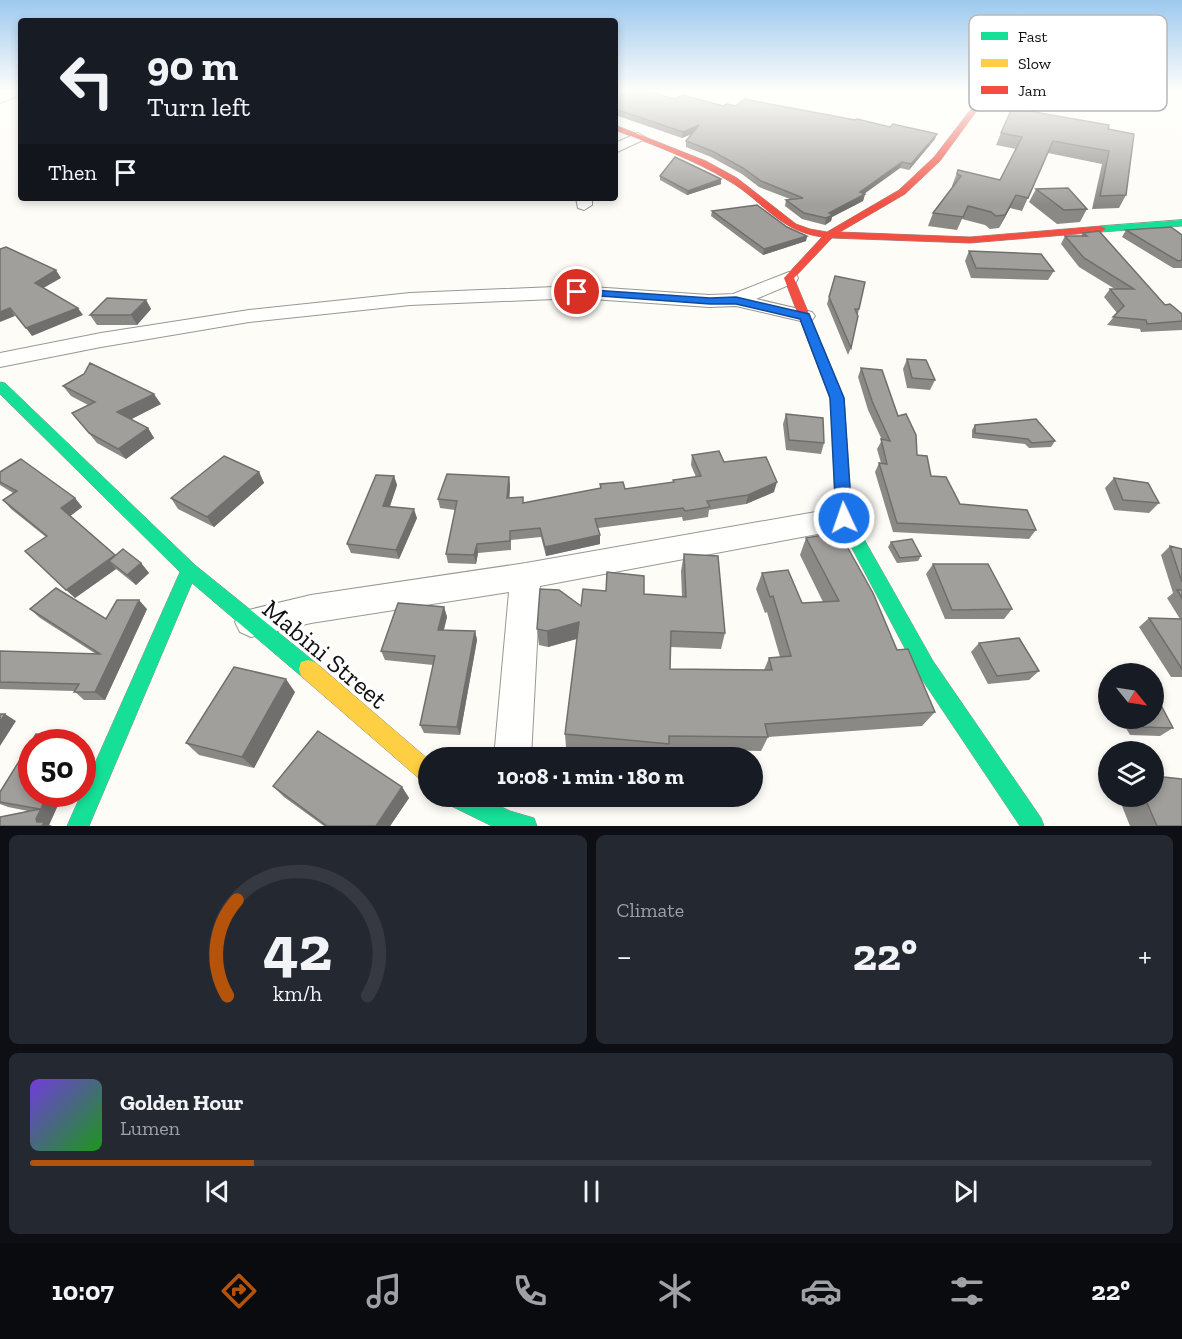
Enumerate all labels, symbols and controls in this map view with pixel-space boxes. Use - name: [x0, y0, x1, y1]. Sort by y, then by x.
- legend: [969, 15, 1167, 111]
- text: Fast: [1018, 27, 1047, 46]
- text: 90 m: [147, 40, 238, 91]
- icon: left: [48, 42, 126, 120]
- text: Slow: [1018, 54, 1052, 73]
- text: Jam: [1018, 81, 1047, 100]
- text: Turn left: [147, 91, 250, 123]
- icon: arrive: [109, 156, 142, 189]
- text: Then: [48, 159, 97, 186]
- pin: [551, 266, 602, 317]
- icon: arrive: [560, 275, 593, 308]
- position arrow: [812, 486, 876, 550]
- street label: Mabini Street: [256, 593, 394, 716]
- north arrow: [1098, 663, 1164, 729]
- map controls: [1098, 663, 1164, 807]
- speed limit sign: 50: [18, 729, 96, 807]
- button: layers: [1098, 741, 1164, 807]
- text: 10:08 · 1 min · 180 m: [497, 763, 684, 790]
- text: Climate: [617, 898, 684, 922]
- text: 42: [263, 911, 332, 986]
- text: 22°: [853, 928, 917, 982]
- text: −: [617, 936, 632, 975]
- text: +: [1138, 936, 1152, 975]
- text: km/h: [273, 982, 322, 1007]
- text: Golden Hour: [120, 1089, 244, 1116]
- text: Lumen: [120, 1116, 180, 1140]
- icon: previous: [201, 1175, 234, 1208]
- icon: pause: [575, 1175, 608, 1208]
- icon: next: [949, 1175, 982, 1208]
- icon: directions: [218, 1270, 260, 1312]
- icon: music: [363, 1270, 405, 1312]
- icon: phone: [509, 1270, 551, 1312]
- icon: climate: [654, 1270, 696, 1312]
- icon: car: [800, 1270, 842, 1312]
- icon: filters: [946, 1270, 988, 1312]
- text: 10:07: [52, 1275, 114, 1307]
- text: 22°: [1091, 1275, 1130, 1307]

